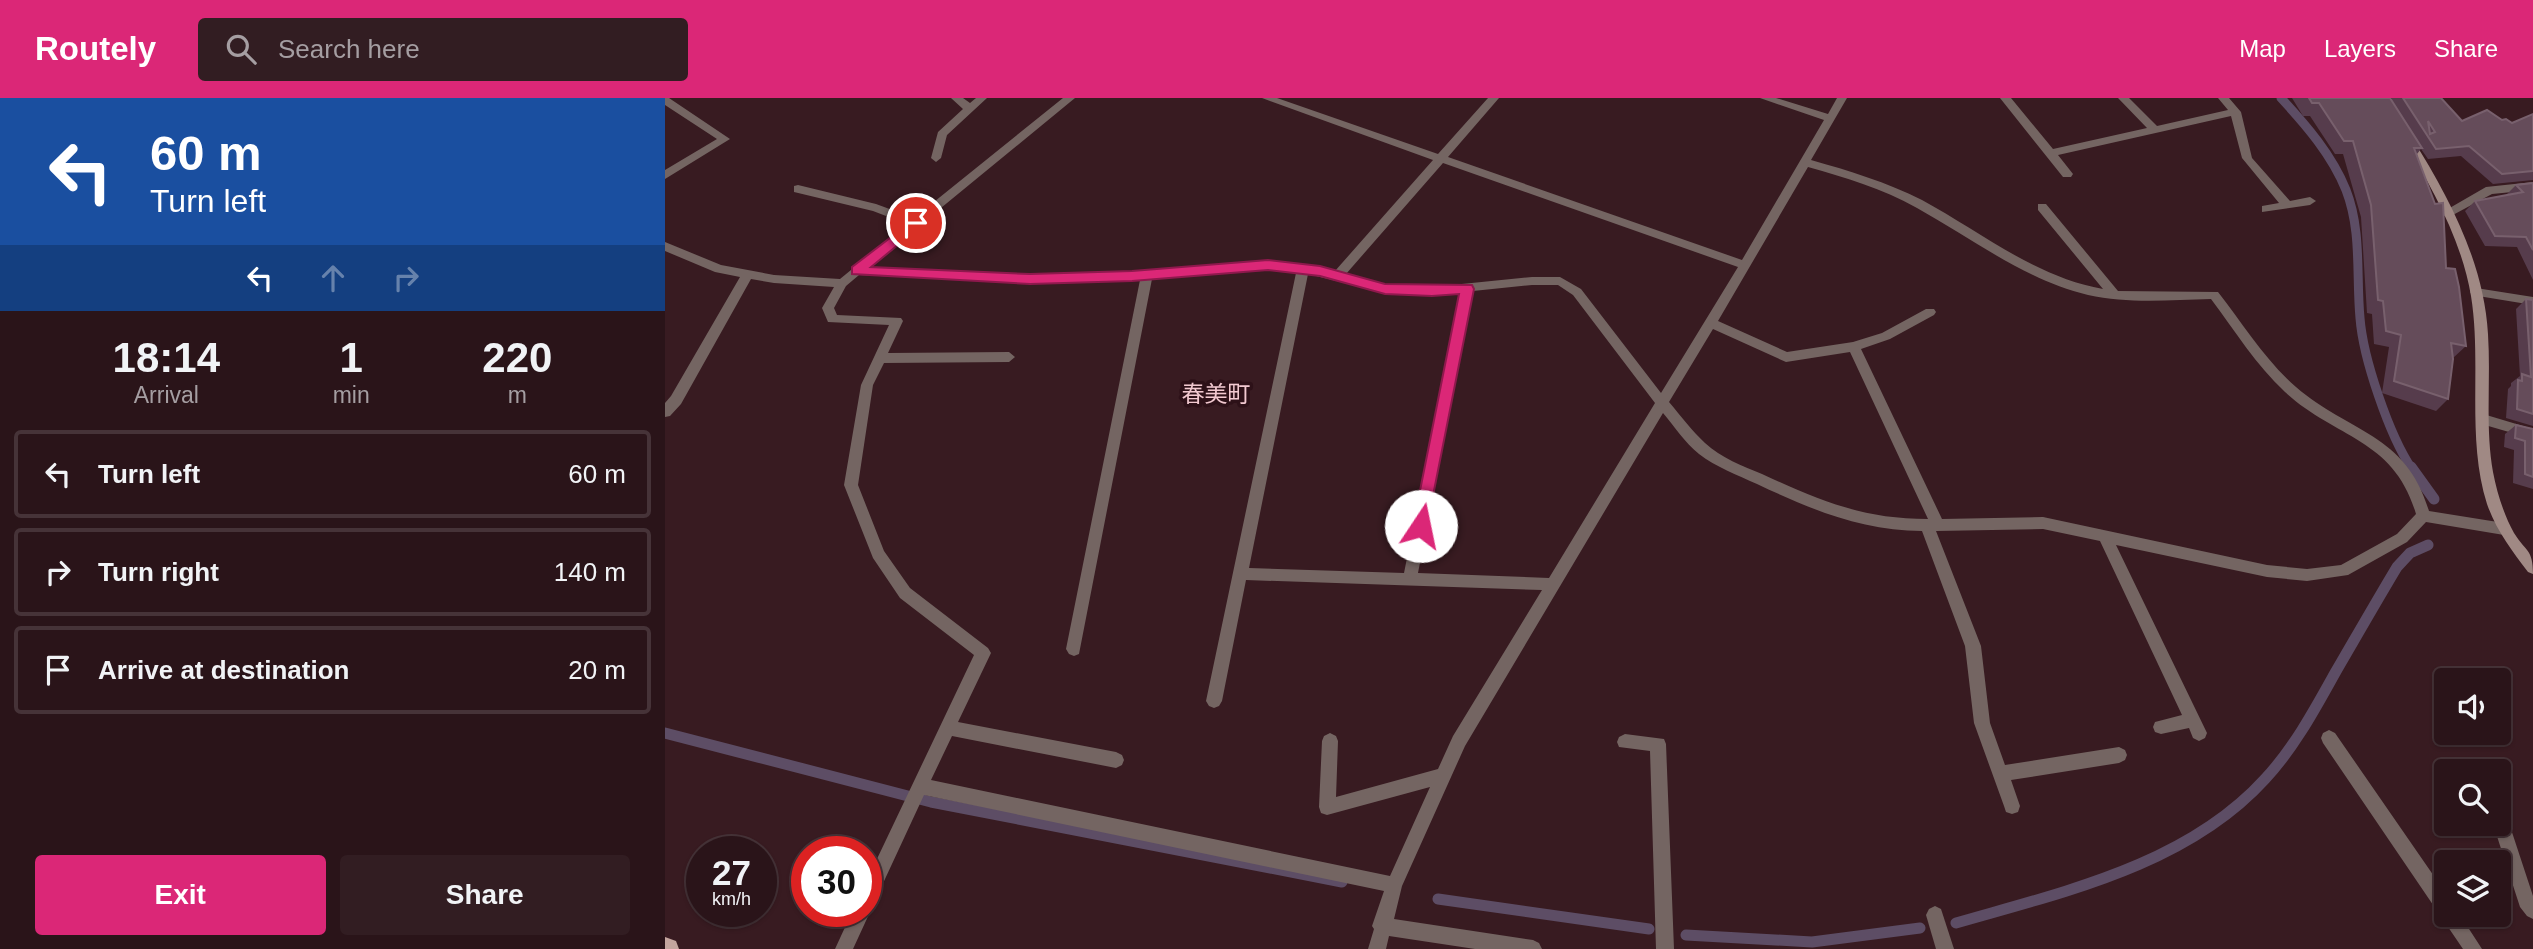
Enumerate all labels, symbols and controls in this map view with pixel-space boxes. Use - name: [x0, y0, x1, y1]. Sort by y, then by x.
- search box: [198, 18, 688, 81]
- text: Routely: [35, 30, 156, 67]
- icon: search: [222, 30, 260, 68]
- text: Search here: [278, 34, 420, 64]
- text: Map: [2239, 35, 2286, 62]
- text: Layers: [2324, 35, 2396, 62]
- text: Share: [2434, 35, 2498, 62]
- icon: left: [35, 126, 126, 217]
- text: 60 m: [150, 126, 262, 180]
- text: Turn left: [150, 183, 266, 219]
- pin: [886, 193, 946, 253]
- icon: arrive: [897, 204, 935, 242]
- icon: left: [241, 259, 279, 297]
- icon: ahead: [314, 259, 352, 297]
- icon: right: [387, 259, 425, 297]
- text: 18:14: [113, 334, 220, 381]
- text: 1: [339, 334, 363, 381]
- text: 220: [482, 334, 552, 381]
- district label: 春美町: [1182, 381, 1251, 407]
- text: Arrival: [134, 382, 199, 408]
- text: min: [333, 382, 370, 408]
- text: m: [508, 382, 527, 408]
- icon: left: [39, 455, 77, 493]
- text: Turn left: [98, 459, 200, 489]
- text: 60 m: [568, 459, 626, 489]
- position arrow: [1384, 489, 1458, 563]
- icon: right: [39, 553, 77, 591]
- text: Turn right: [98, 557, 219, 587]
- text: 140 m: [554, 557, 626, 587]
- icon: arrive: [39, 651, 77, 689]
- text: Arrive at destination: [98, 655, 349, 685]
- text: 20 m: [568, 655, 626, 685]
- map controls: [2434, 668, 2511, 927]
- button: sound: [2434, 668, 2511, 745]
- button: search: [2434, 759, 2511, 836]
- speed limit sign: 30: [791, 836, 882, 927]
- button: layers: [2434, 850, 2511, 927]
- text: 27: [712, 853, 751, 892]
- button: Exit: [35, 855, 326, 935]
- button: Share: [340, 855, 630, 935]
- text: km/h: [712, 889, 751, 909]

